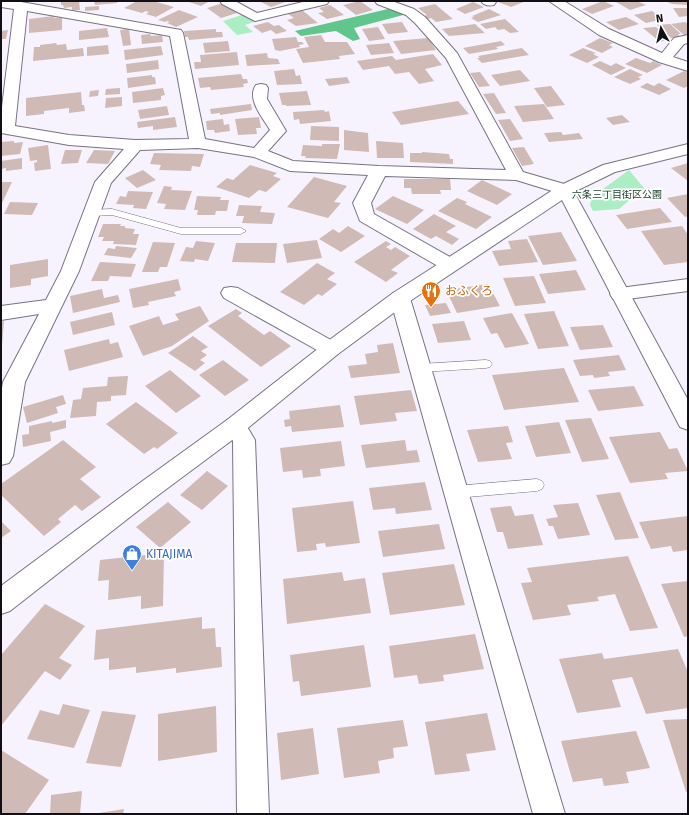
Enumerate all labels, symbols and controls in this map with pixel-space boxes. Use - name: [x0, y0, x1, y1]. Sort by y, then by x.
- north arrow: [641, 8, 681, 48]
- text: N: [655, 12, 664, 26]
- park label: 六条三丁目街区公園: [572, 189, 662, 201]
- restaurant icon: おふくろ: [420, 280, 442, 308]
- place label: おふくろ: [445, 284, 493, 298]
- shop icon: KITAJIMA: [121, 543, 143, 571]
- place label: KITAJIMA: [146, 547, 193, 561]

